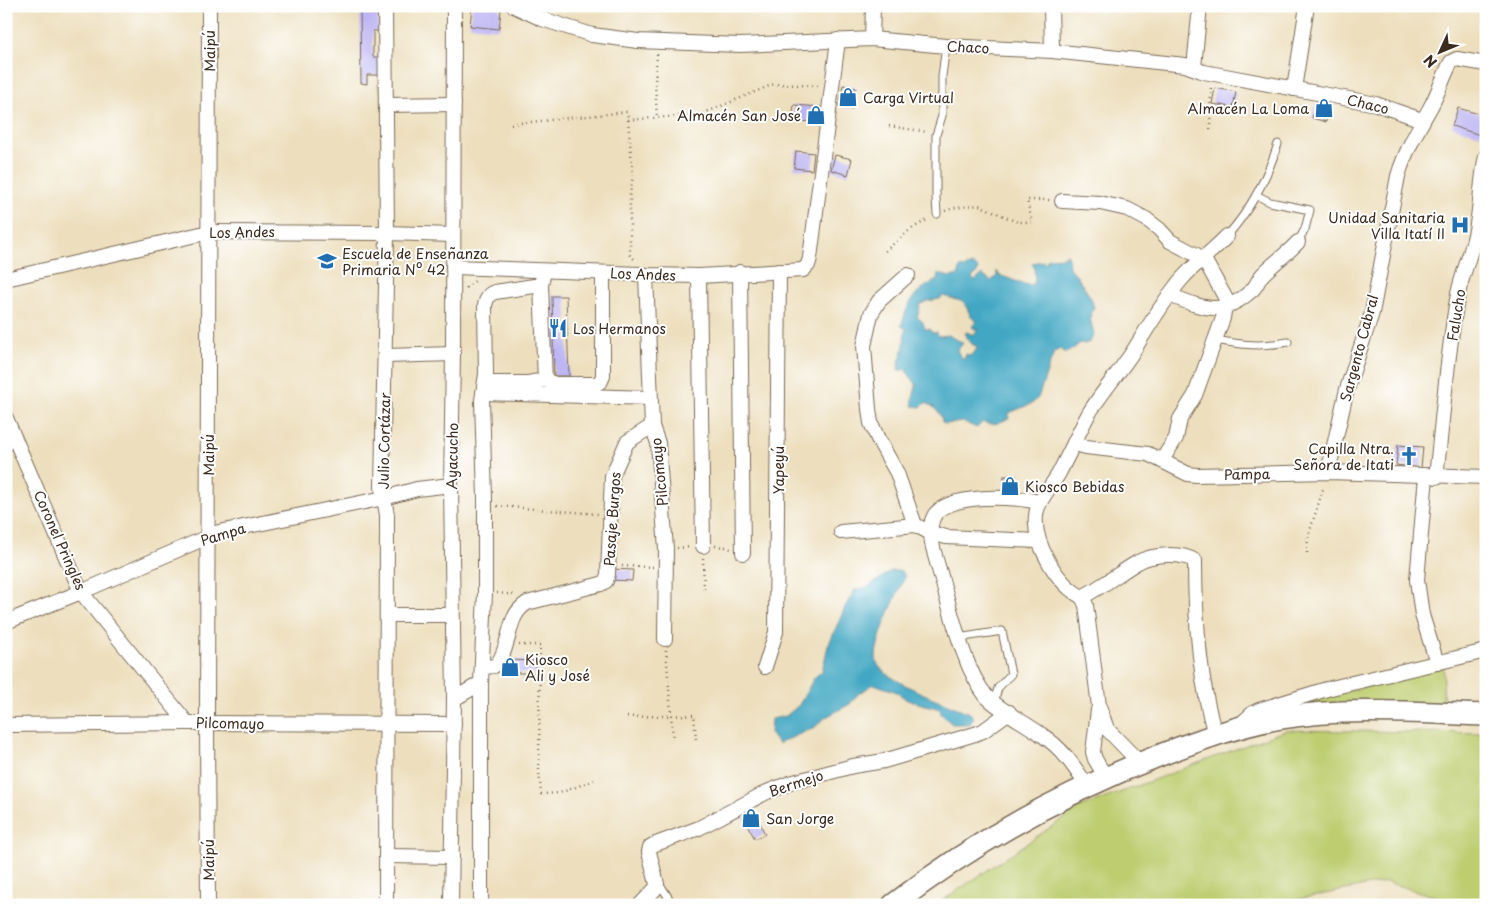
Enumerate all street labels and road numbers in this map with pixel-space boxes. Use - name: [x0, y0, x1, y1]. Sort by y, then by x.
- street label: Maipú: [199, 30, 220, 72]
- street label: Chaco: [946, 35, 990, 59]
- street label: Chaco: [1345, 89, 1391, 119]
- street label: Los Andes: [209, 221, 275, 243]
- street label: Los Andes: [610, 262, 676, 286]
- street label: Falucho: [1442, 287, 1470, 342]
- street label: Sargento Cabral: [1335, 292, 1383, 404]
- street label: Julio Cortázar: [373, 392, 395, 490]
- street label: Ayacucho: [441, 422, 463, 489]
- street label: Maipú: [198, 434, 219, 476]
- street label: Pilcomayo: [645, 437, 673, 507]
- street label: Yapeyú: [768, 446, 789, 494]
- street label: Pampa: [1224, 463, 1271, 485]
- street label: Pasaje Burgos: [598, 471, 626, 567]
- street label: Coronel Pringles: [29, 487, 91, 593]
- street label: Pampa: [198, 517, 249, 551]
- street label: Pilcomayo: [196, 712, 264, 734]
- street label: Bermejo: [766, 764, 826, 802]
- street label: Maipú: [198, 839, 219, 881]

